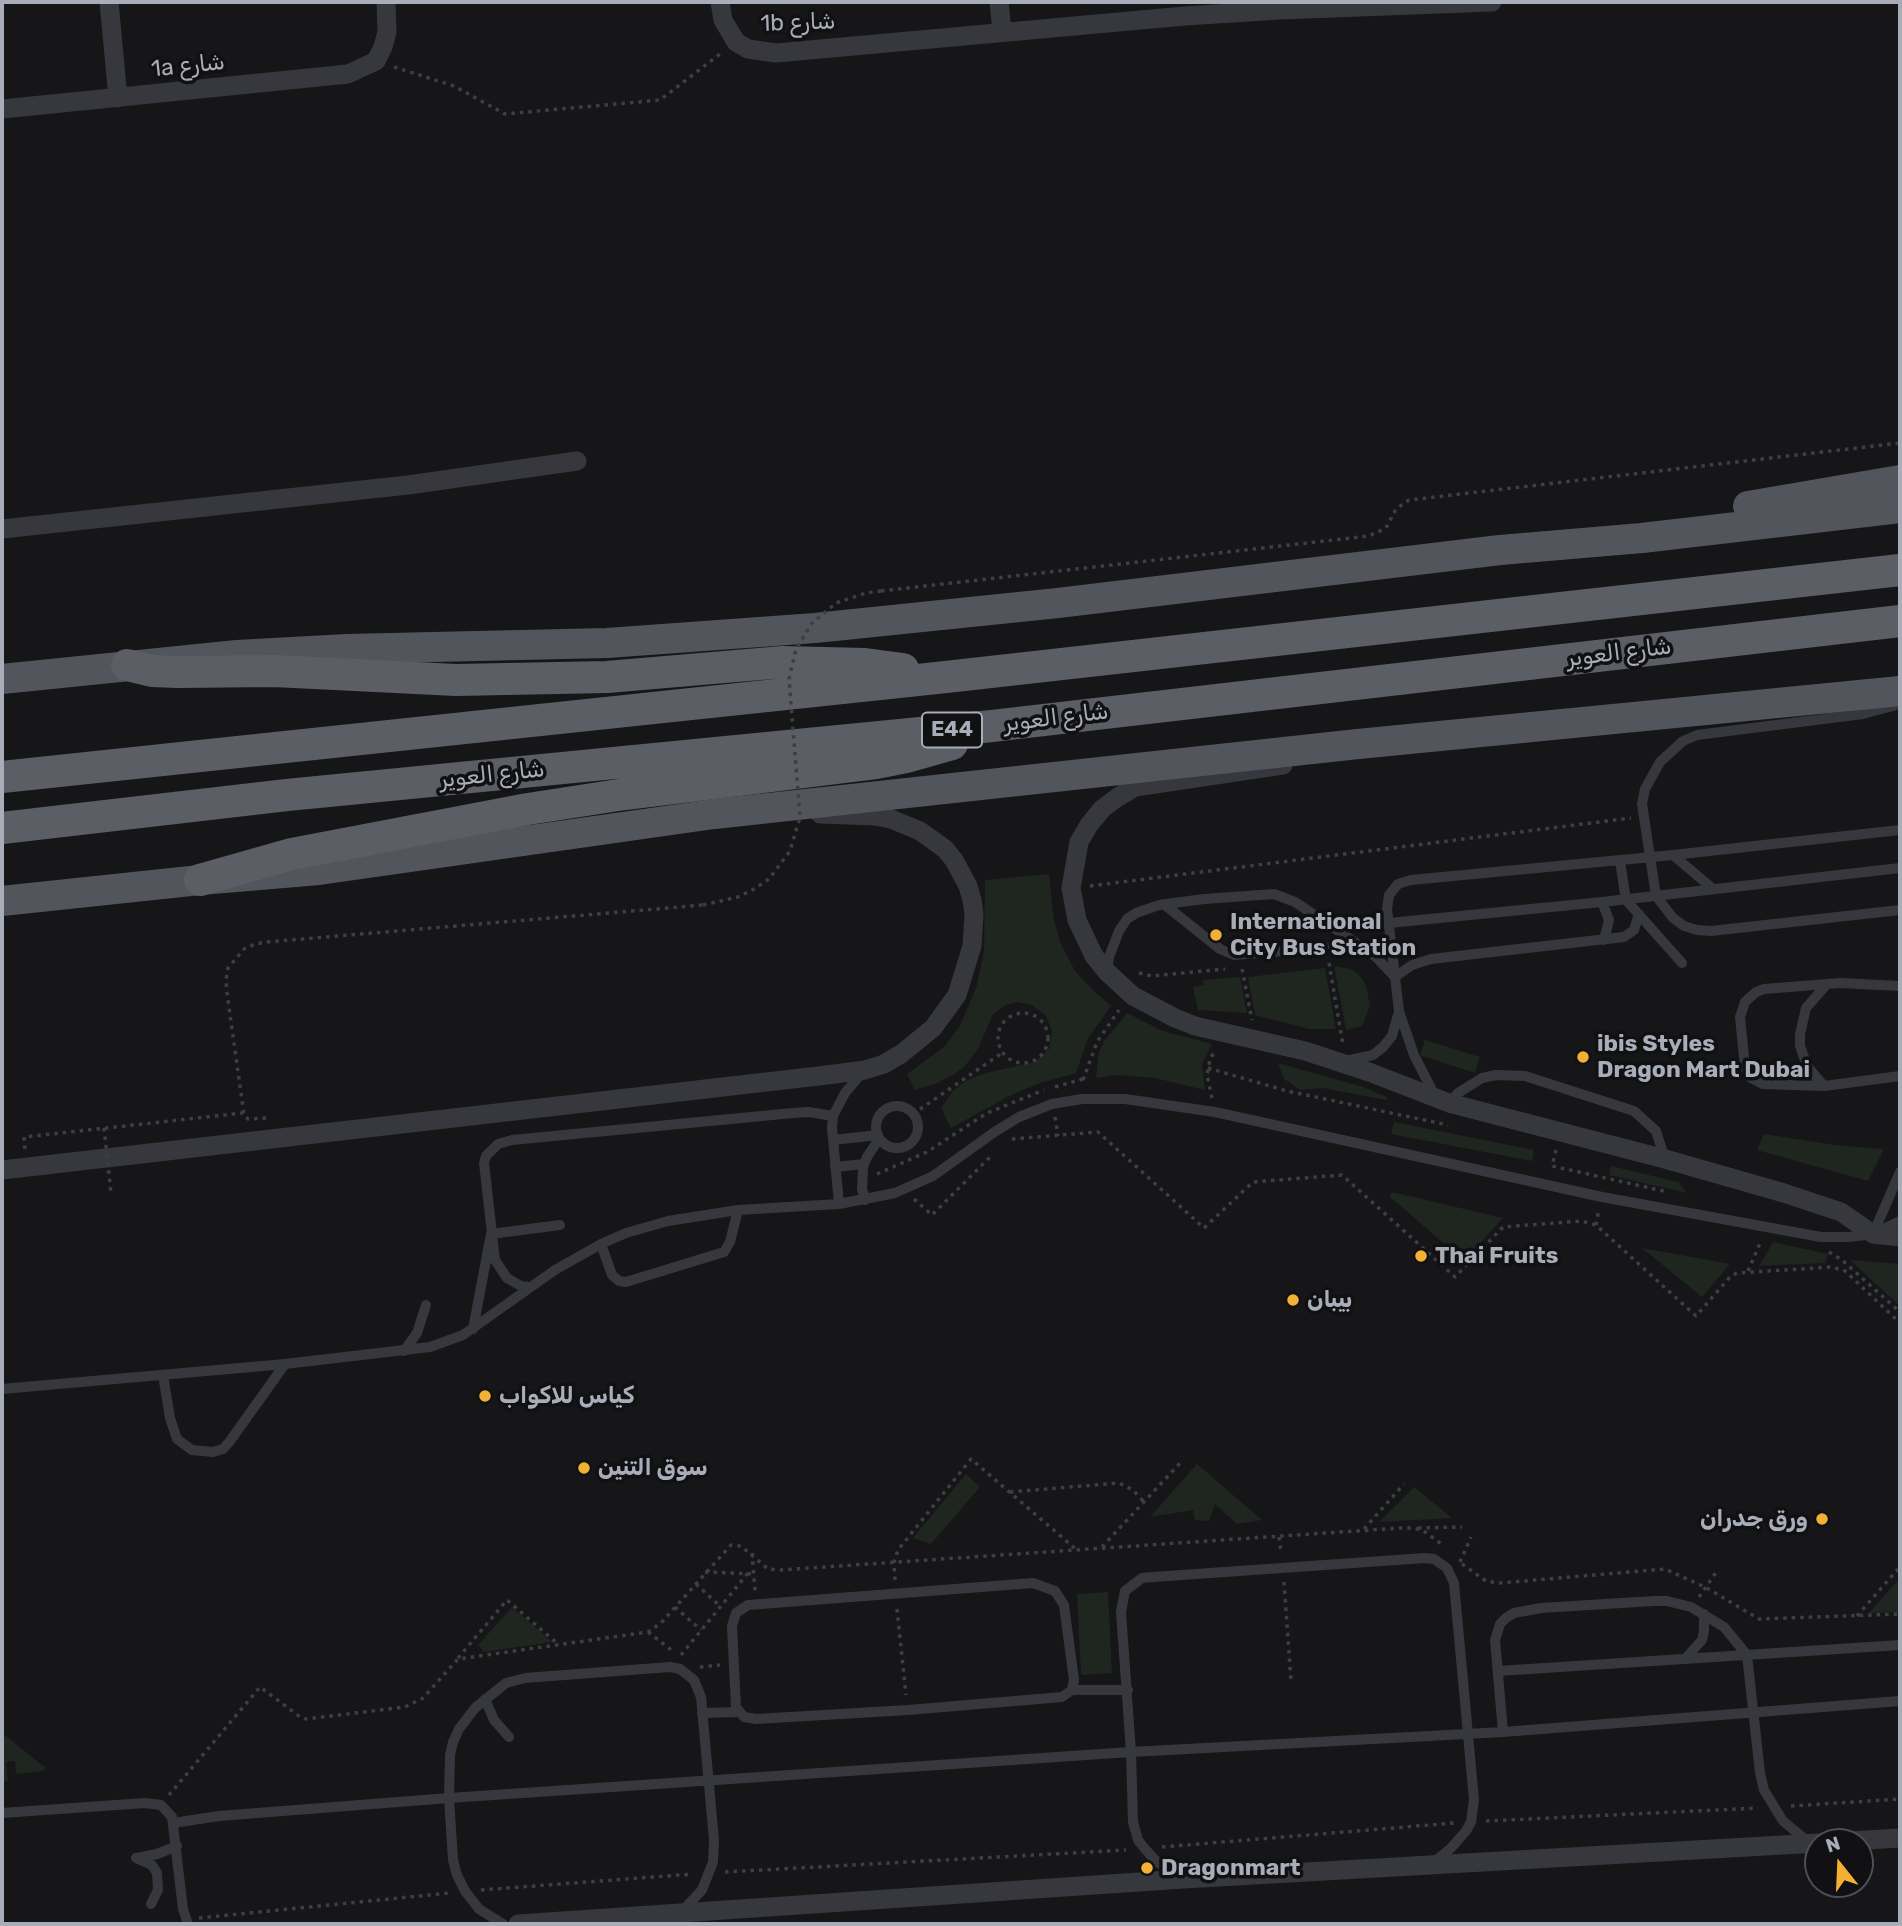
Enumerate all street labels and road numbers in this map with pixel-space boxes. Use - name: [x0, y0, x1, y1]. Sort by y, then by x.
- street label: 1b شارع: [760, 8, 836, 38]
- street label: 1a شارع: [150, 48, 226, 84]
- street label: شارع العوير: [1565, 633, 1673, 673]
- street label: شارع العوير: [1002, 698, 1110, 738]
- road number: E44: [922, 712, 982, 748]
- street label: شارع العوير: [438, 756, 546, 794]

